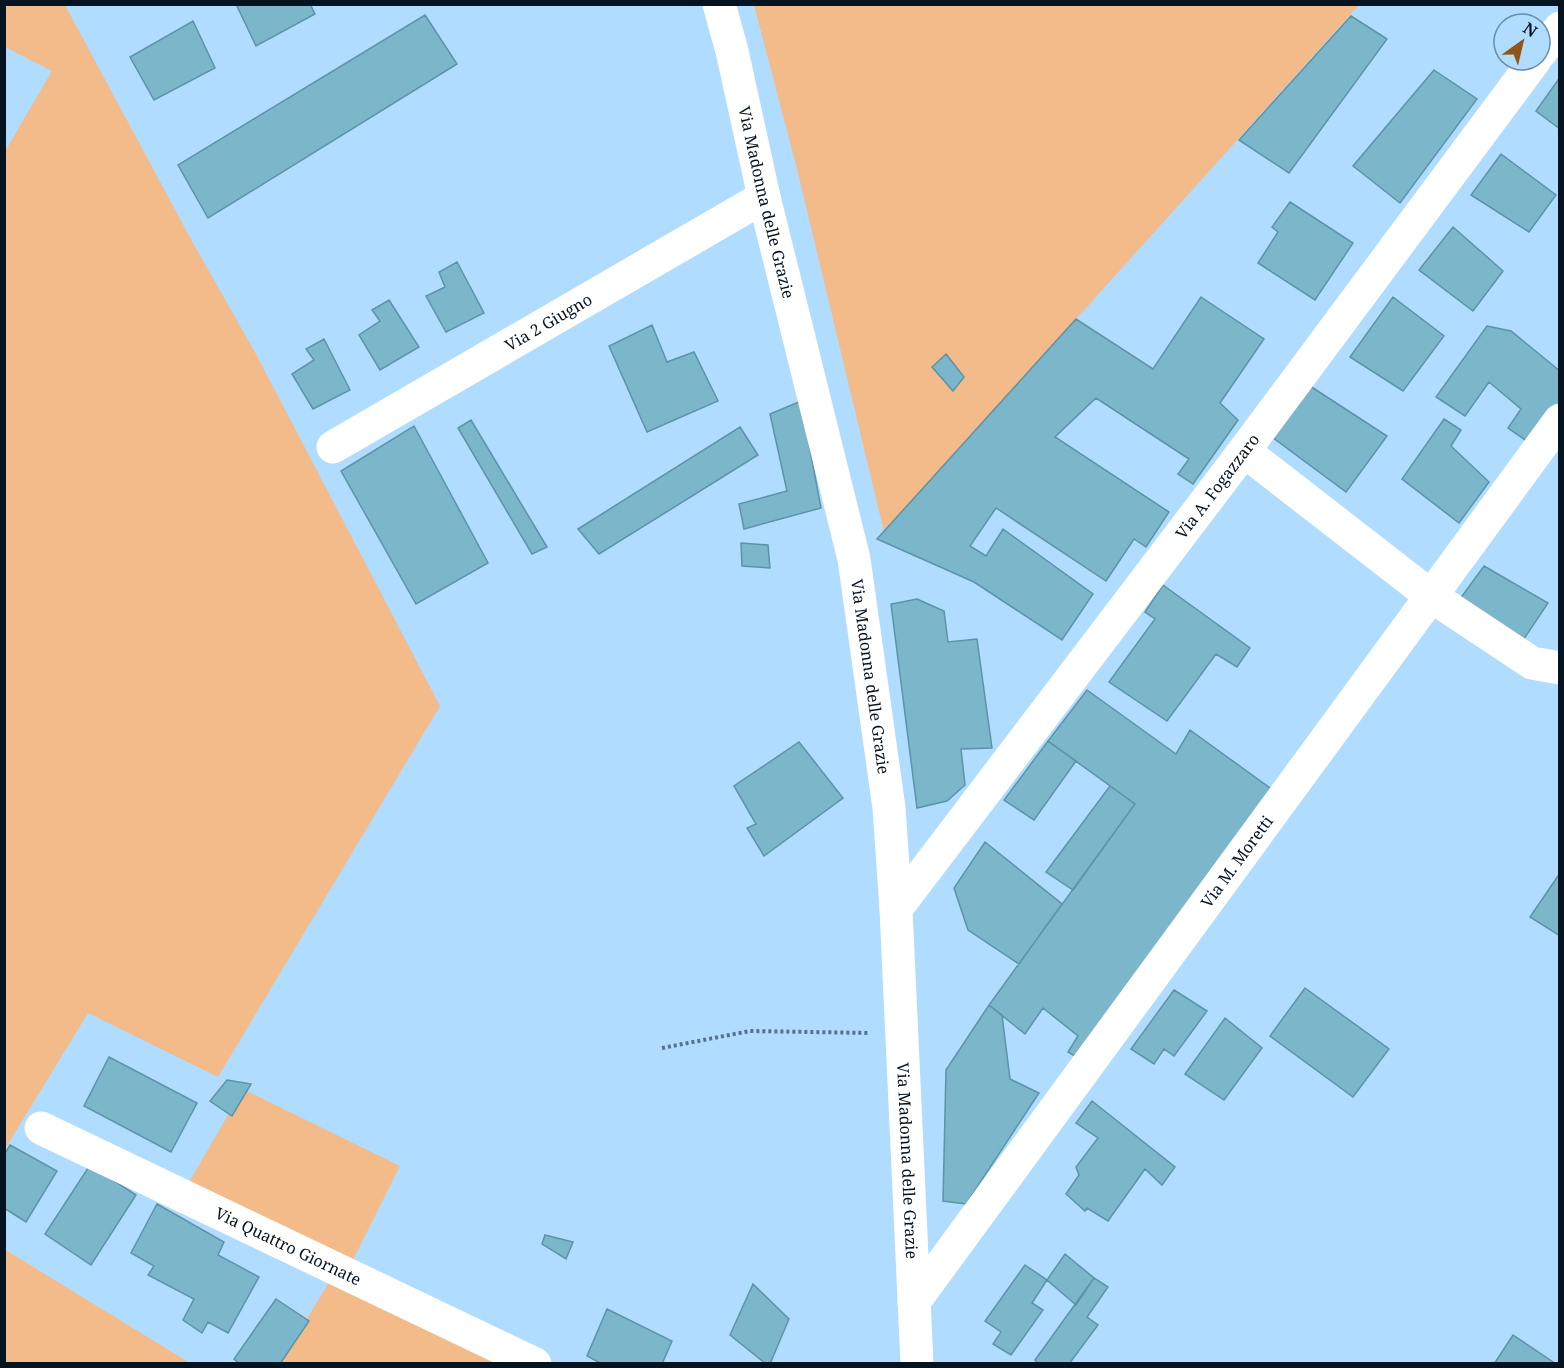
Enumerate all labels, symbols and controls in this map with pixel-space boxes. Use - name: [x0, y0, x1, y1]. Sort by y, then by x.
- north arrow: [1492, 12, 1552, 72]
- text: N: [1519, 17, 1542, 42]
- street label: Via Madonna delle Grazie: [733, 104, 800, 301]
- street label: Via 2 Giugno: [501, 288, 596, 356]
- street label: Via A. Fogazzaro: [1170, 429, 1264, 543]
- street label: Via Madonna delle Grazie: [846, 578, 895, 776]
- street label: Via M. Moretti: [1196, 811, 1278, 912]
- street label: Via Madonna delle Grazie: [892, 1062, 923, 1260]
- street label: Via Quattro Giornate: [212, 1202, 365, 1290]

